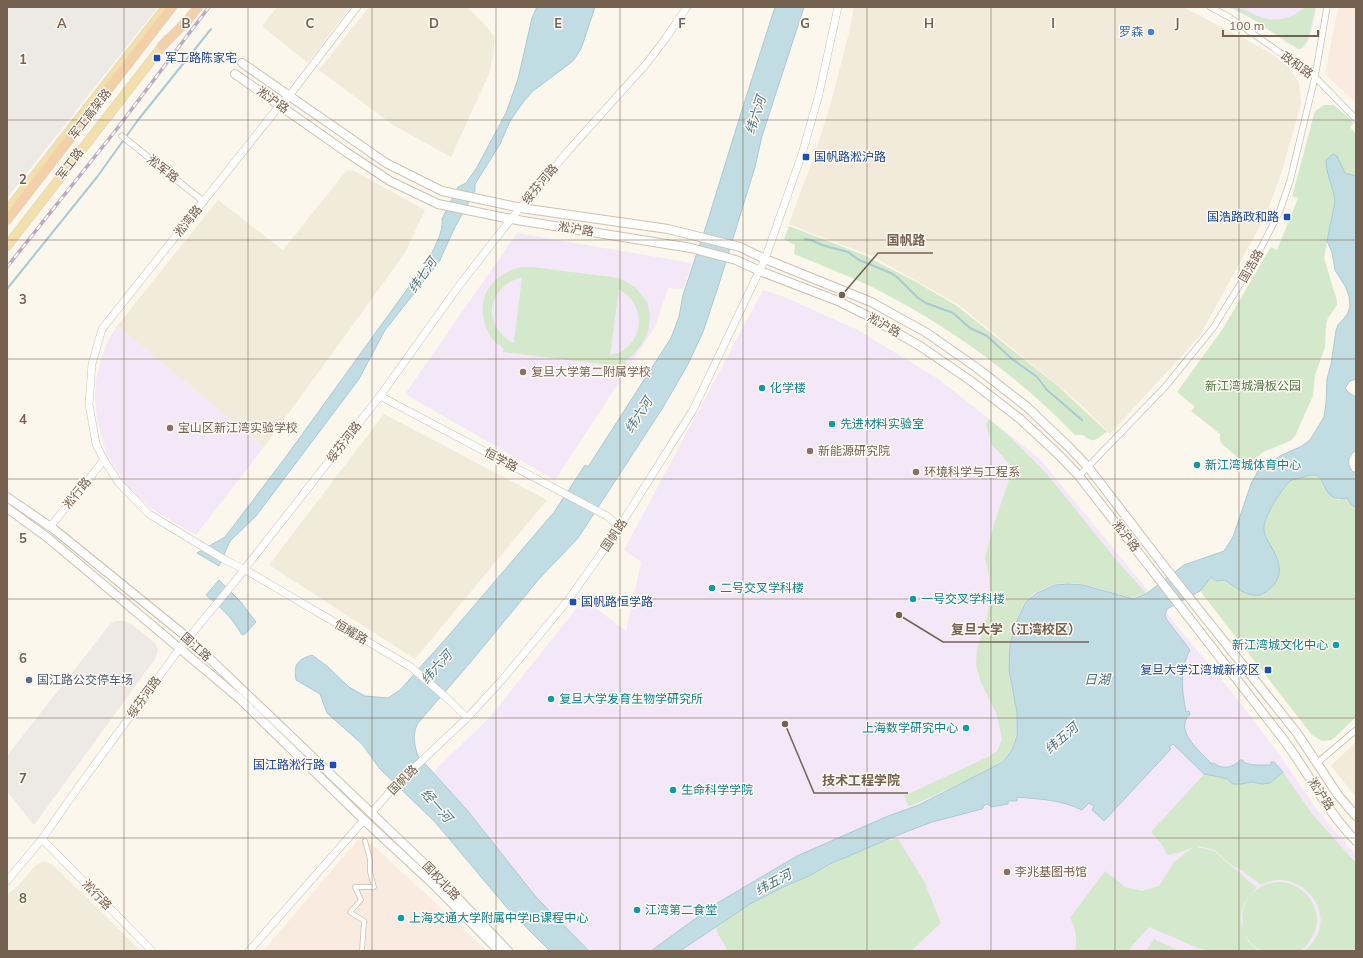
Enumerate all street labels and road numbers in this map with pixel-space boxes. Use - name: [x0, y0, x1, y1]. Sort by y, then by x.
- street label: 政和路: [1278, 48, 1316, 81]
- street label: 淞沪路: [254, 83, 292, 116]
- street label: 军工高架路: [65, 85, 114, 142]
- street label: 军工路: [53, 145, 86, 183]
- street label: 淞军路: [145, 152, 182, 186]
- street label: 绥芬河路: [518, 160, 561, 207]
- street label: 淞湾路: [170, 202, 205, 239]
- street label: 淞沪路: [557, 218, 595, 239]
- street label: 国浩路: [1235, 246, 1266, 285]
- street label: 淞沪路: [865, 309, 904, 340]
- street label: 绥芬河路: [323, 418, 364, 465]
- street label: 恒学路: [482, 444, 521, 475]
- street label: 淞行路: [59, 474, 94, 511]
- street label: 国帆路: [597, 516, 630, 554]
- street label: 淞沪路: [1109, 517, 1143, 554]
- street label: 恒耀路: [332, 616, 371, 647]
- street label: 国江路: [178, 629, 215, 664]
- street label: 绥芬河路: [123, 673, 164, 721]
- street label: 国帆路: [385, 762, 421, 798]
- street label: 淞沪路: [1305, 775, 1338, 813]
- street label: 国权北路: [419, 858, 463, 903]
- street label: 淞行路: [79, 876, 115, 913]

